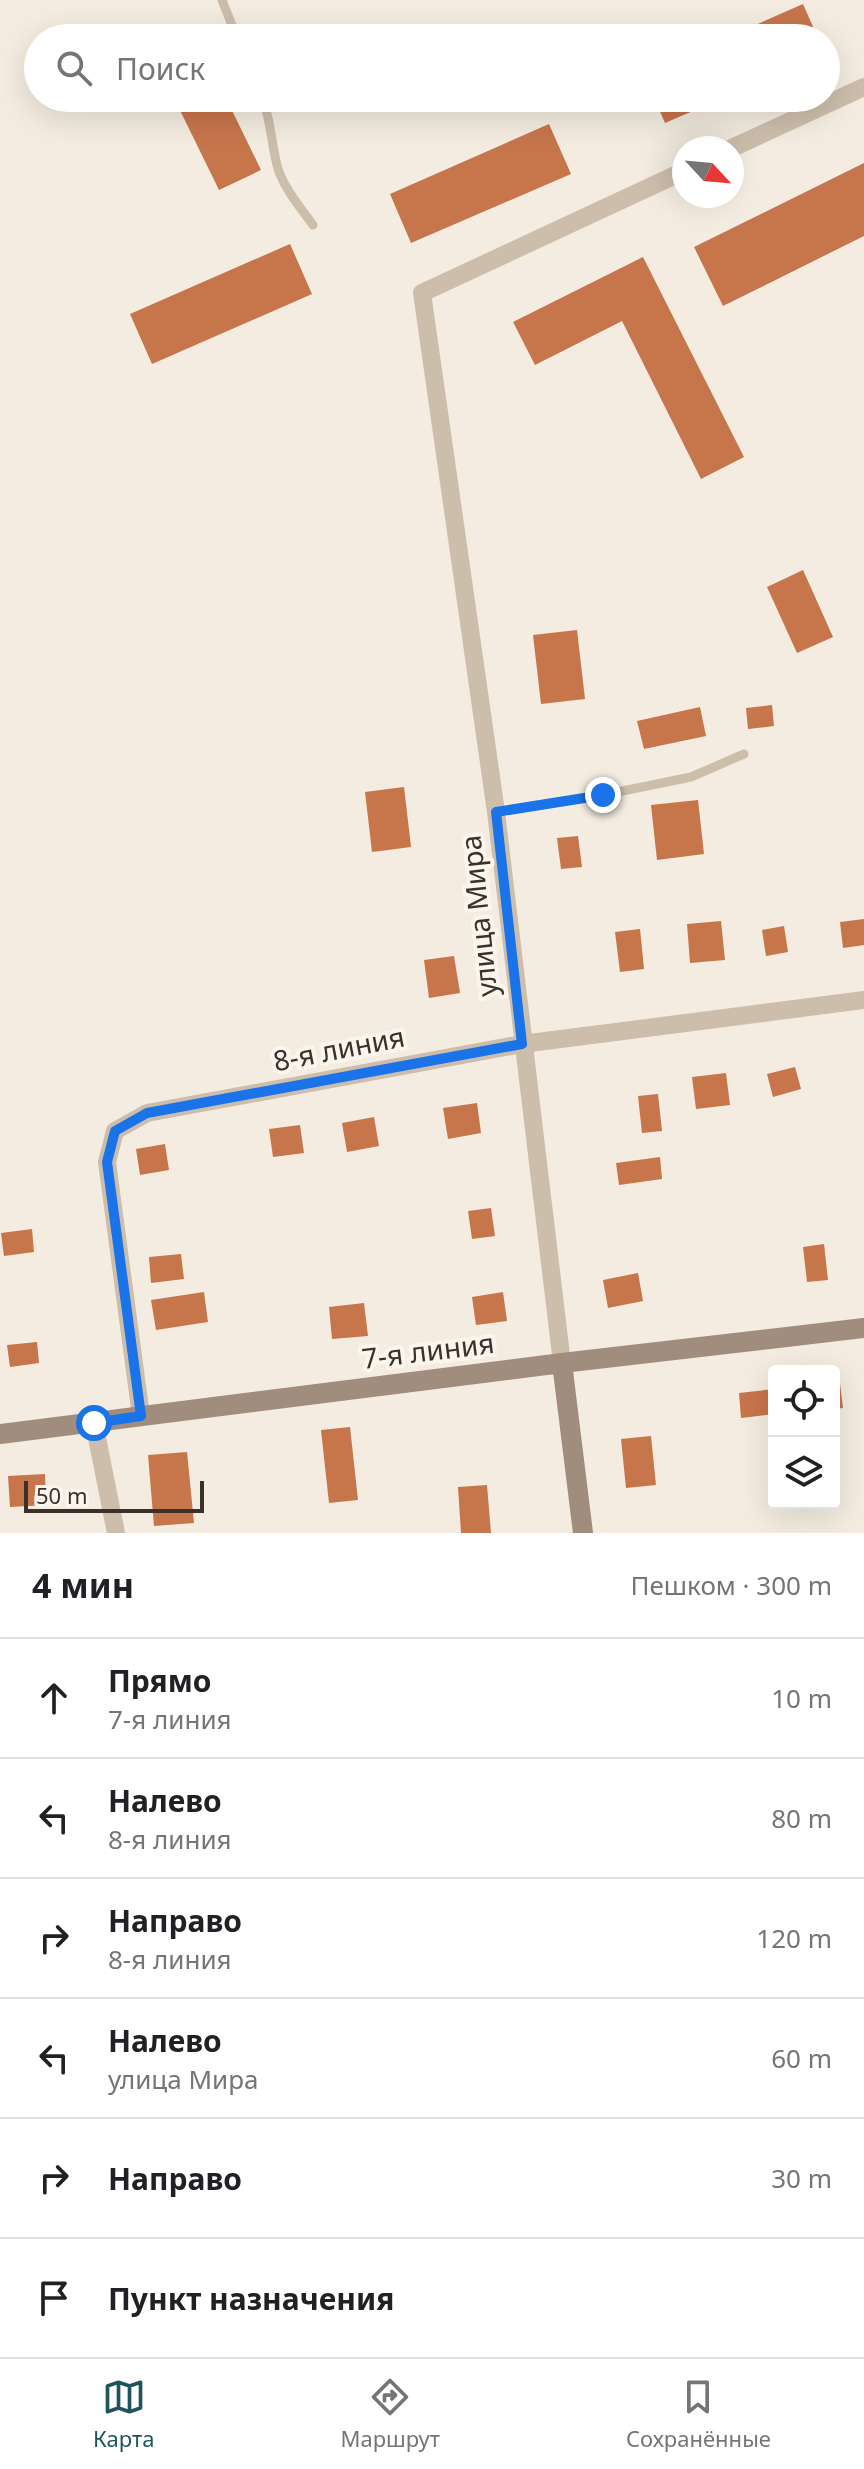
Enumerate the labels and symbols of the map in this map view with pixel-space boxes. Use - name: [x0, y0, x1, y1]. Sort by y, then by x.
- north arrow: [672, 136, 744, 208]
- route end: [585, 777, 621, 813]
- street label: улица Мира: [451, 834, 505, 999]
- street label: 8-я линия: [270, 1017, 408, 1079]
- street label: 7-я линия: [360, 1323, 496, 1377]
- route start: [76, 1405, 112, 1441]
- scale bar: [24, 1477, 204, 1513]

